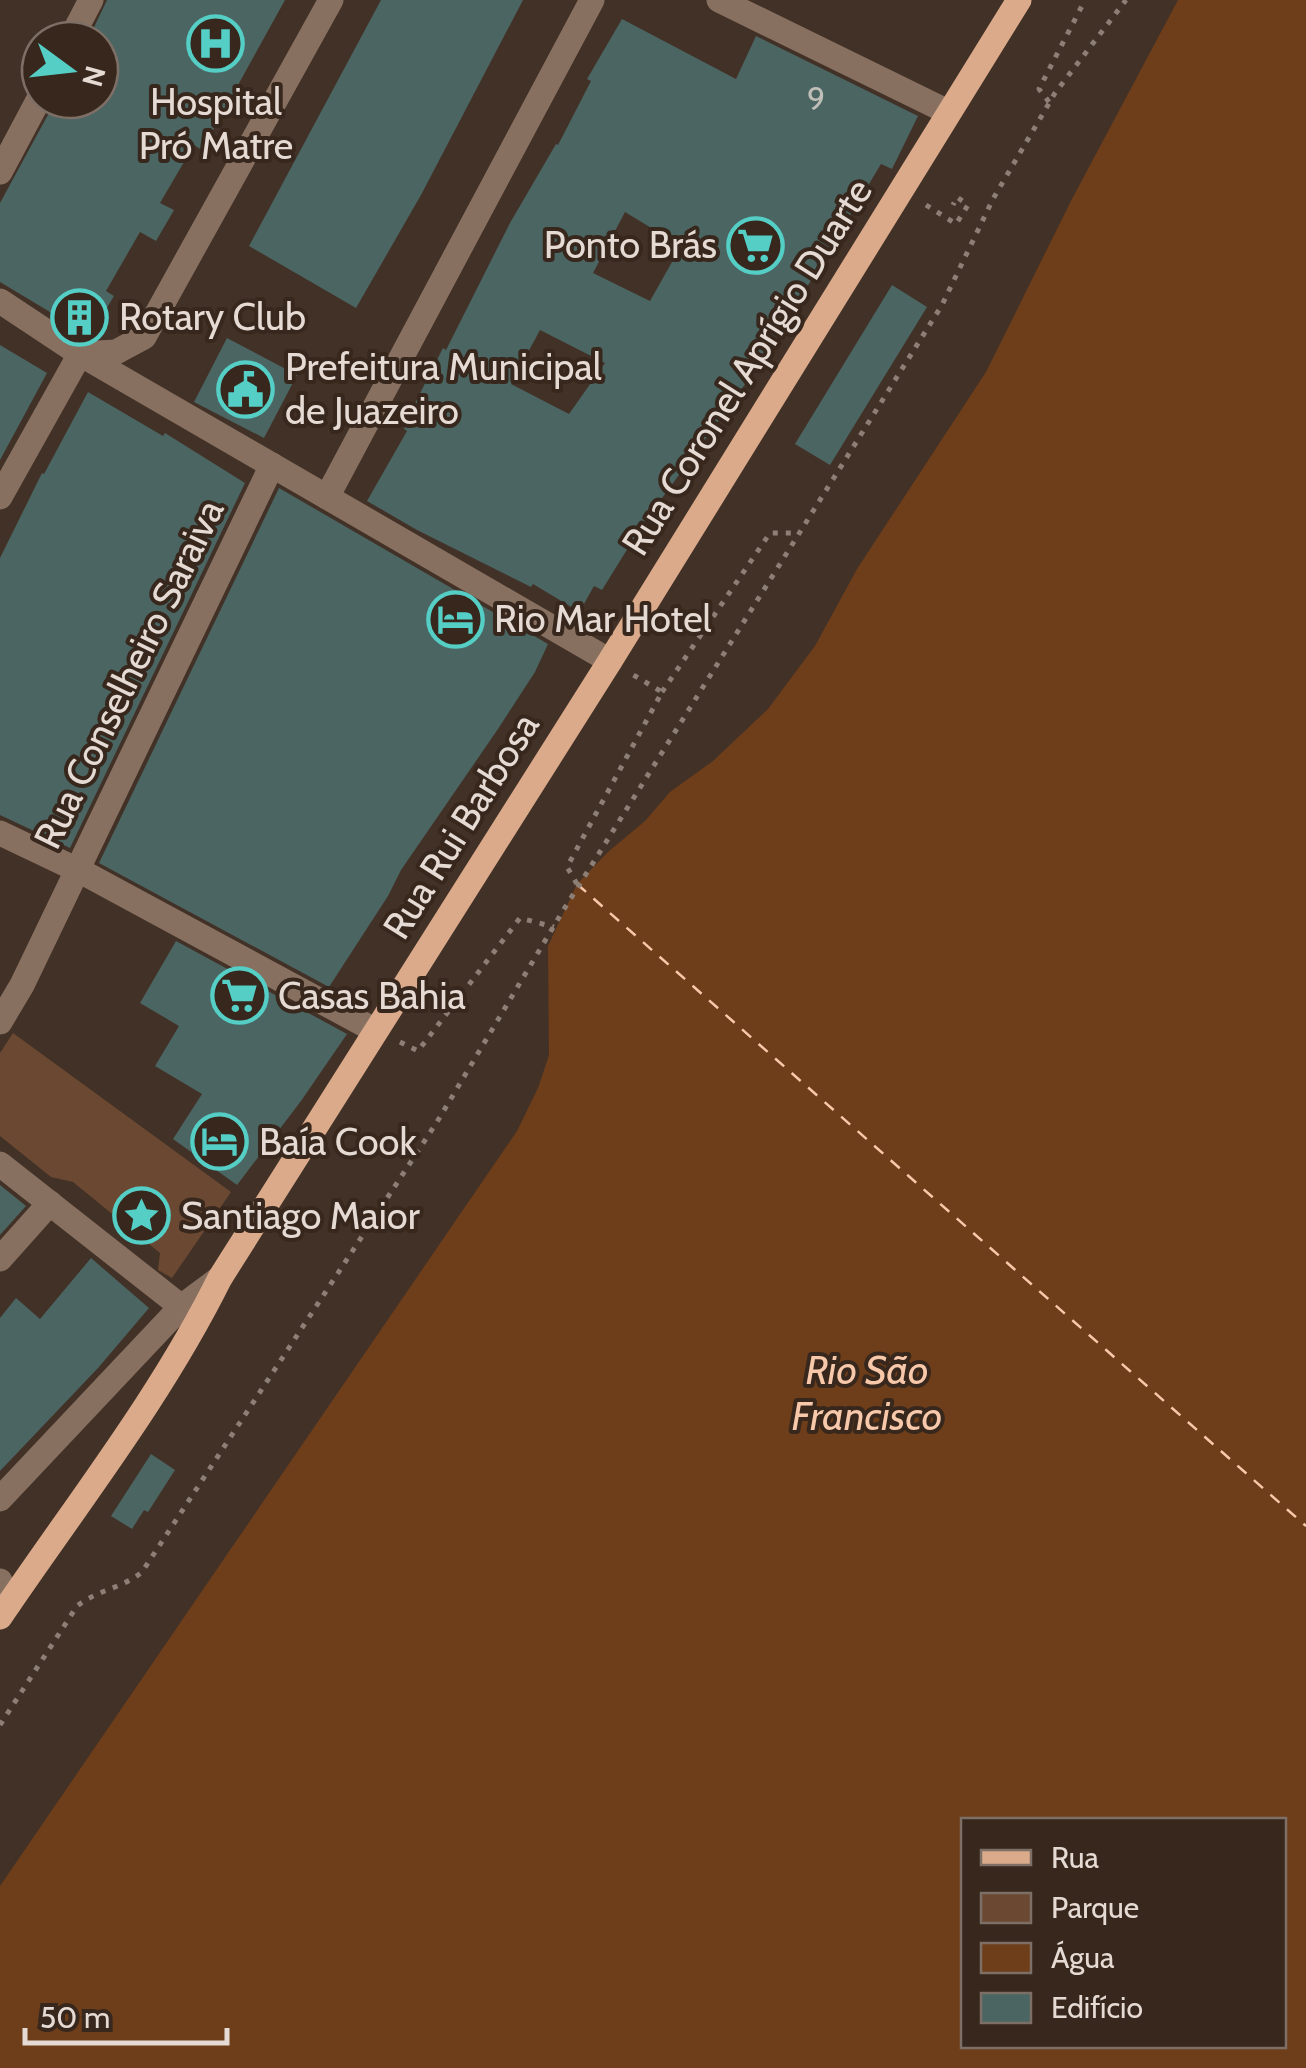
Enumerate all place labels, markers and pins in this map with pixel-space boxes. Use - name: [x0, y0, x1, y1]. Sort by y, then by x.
- hospital icon: Hospital Pró Matre: [186, 14, 246, 74]
- place label: Hospital Pró Matre: [139, 78, 293, 169]
- supermarket icon: Ponto Brás: [726, 215, 786, 275]
- place label: Ponto Brás: [544, 221, 717, 268]
- building icon: Rotary Club: [50, 287, 110, 347]
- place label: Rotary Club: [119, 293, 306, 340]
- place label: Prefeitura Municipal de Juazeiro: [285, 343, 602, 434]
- public building icon: Prefeitura Municipal de Juazeiro: [216, 359, 276, 419]
- hotel icon: Rio Mar Hotel: [425, 589, 485, 649]
- place label: Rio Mar Hotel: [494, 595, 712, 642]
- supermarket icon: Casas Bahia: [209, 966, 269, 1026]
- place label: Casas Bahia: [278, 972, 466, 1019]
- hotel icon: Baía Cook: [190, 1112, 250, 1172]
- place label: Baía Cook: [259, 1118, 416, 1165]
- place icon: Santiago Maior: [112, 1186, 172, 1246]
- place label: Santiago Maior: [181, 1192, 420, 1239]

